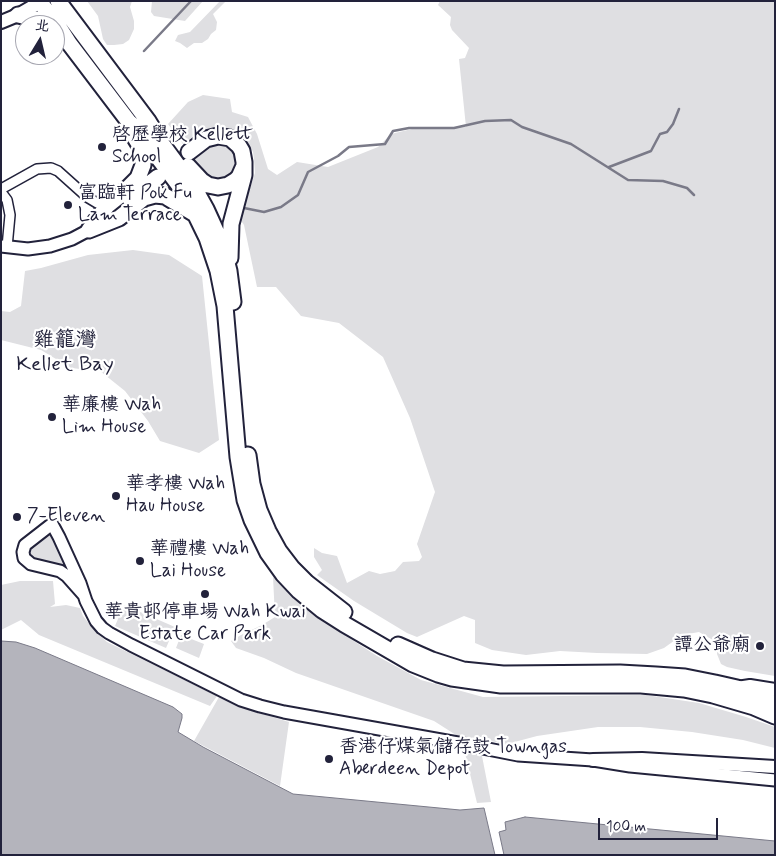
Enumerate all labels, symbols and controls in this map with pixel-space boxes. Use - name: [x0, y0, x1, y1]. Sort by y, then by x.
- north arrow: [15, 15, 65, 65]
- text: 北: [34, 16, 51, 36]
- place label: 啓歷學校 Kellett School: [112, 125, 253, 169]
- marker: 啓歷學校 Kellett School: [96, 141, 108, 153]
- place label: 富臨軒 Pok Fu Lam Terrace: [78, 183, 192, 227]
- marker: 富臨軒 Pok Fu Lam Terrace: [62, 199, 74, 211]
- district label: 雞籠灣 Kellet Bay: [10, 329, 120, 379]
- place label: 華廉樓 Wah Lim House: [62, 395, 161, 439]
- marker: 華廉樓 Wah Lim House: [46, 411, 58, 423]
- place label: 華孝樓 Wah Hau House: [126, 474, 225, 518]
- marker: 華孝樓 Wah Hau House: [110, 490, 122, 502]
- place label: 7-Eleven: [27, 506, 105, 528]
- marker: 7-Eleven: [11, 511, 23, 523]
- place label: 華禮樓 Wah Lai House: [150, 539, 249, 583]
- marker: 華禮樓 Wah Lai House: [134, 555, 146, 567]
- marker: 華貴邨停車場 Wah Kwai Estate Car Park: [199, 588, 211, 600]
- place label: 華貴邨停車場 Wah Kwai Estate Car Park: [104, 602, 306, 646]
- place label: 譚公爺廟: [674, 635, 750, 657]
- marker: 譚公爺廟: [754, 640, 766, 652]
- place label: 香港仔煤氣儲存鼓 Towngas Aberdeen Depot: [339, 737, 567, 781]
- marker: 香港仔煤氣儲存鼓 Towngas Aberdeen Depot: [323, 753, 335, 765]
- scale bar: [601, 808, 721, 840]
- text: 100 m: [606, 817, 646, 837]

